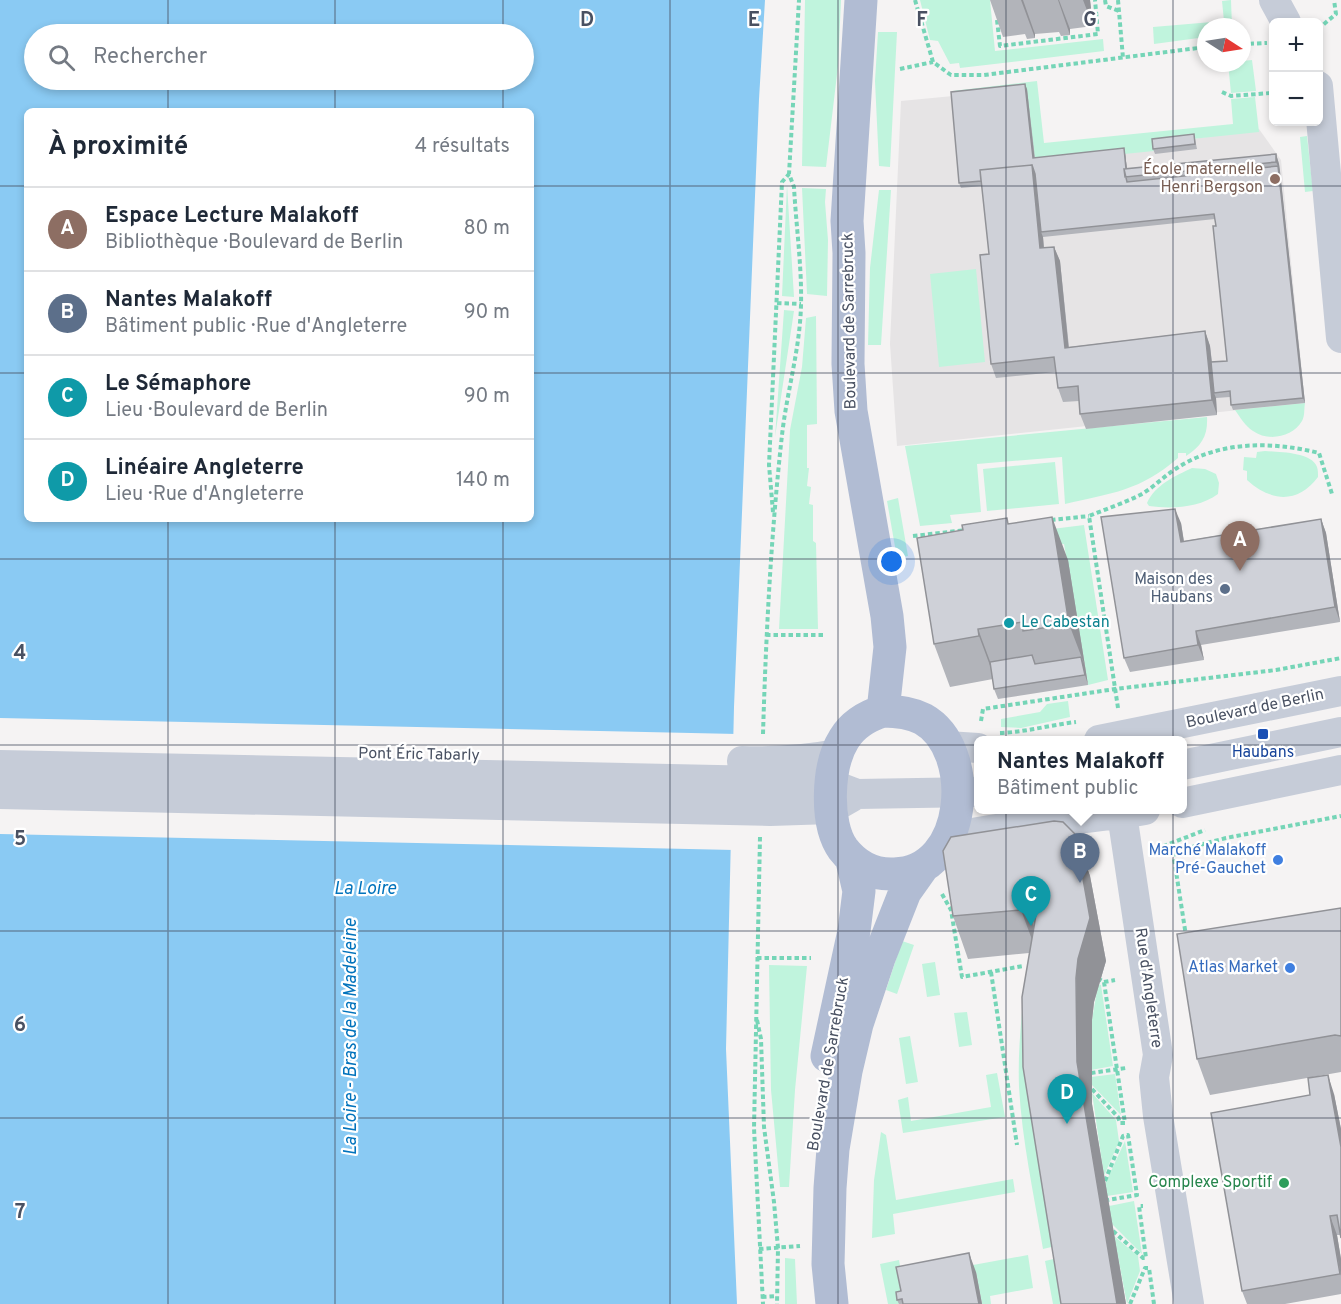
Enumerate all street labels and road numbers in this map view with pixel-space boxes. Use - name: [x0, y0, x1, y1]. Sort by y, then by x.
- street label: Boulevard de Sarrebruck: [838, 233, 862, 409]
- street label: Boulevard de Berlin: [1184, 685, 1326, 733]
- street label: Pont Éric Tabarly: [358, 742, 480, 766]
- street label: Rue d'Angleterre: [1130, 927, 1166, 1049]
- street label: Boulevard de Sarrebruck: [804, 975, 854, 1153]

